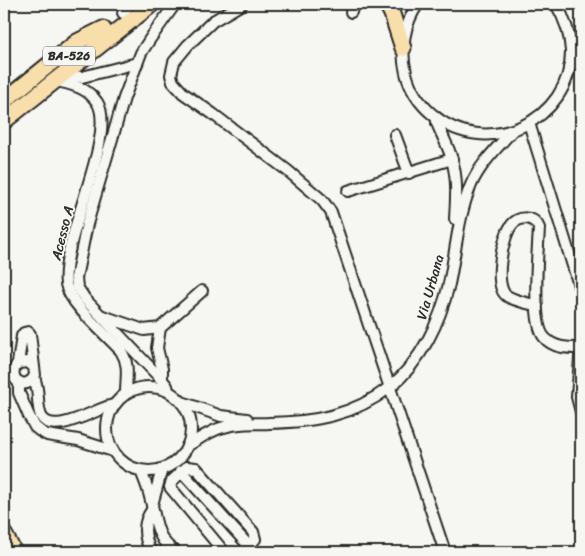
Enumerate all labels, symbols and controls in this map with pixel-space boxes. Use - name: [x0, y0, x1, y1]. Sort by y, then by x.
- road number: BA-526: [43, 46, 95, 66]
- street label: Acesso A: [43, 203, 81, 264]
- street label: Via Urbana: [409, 251, 452, 323]

